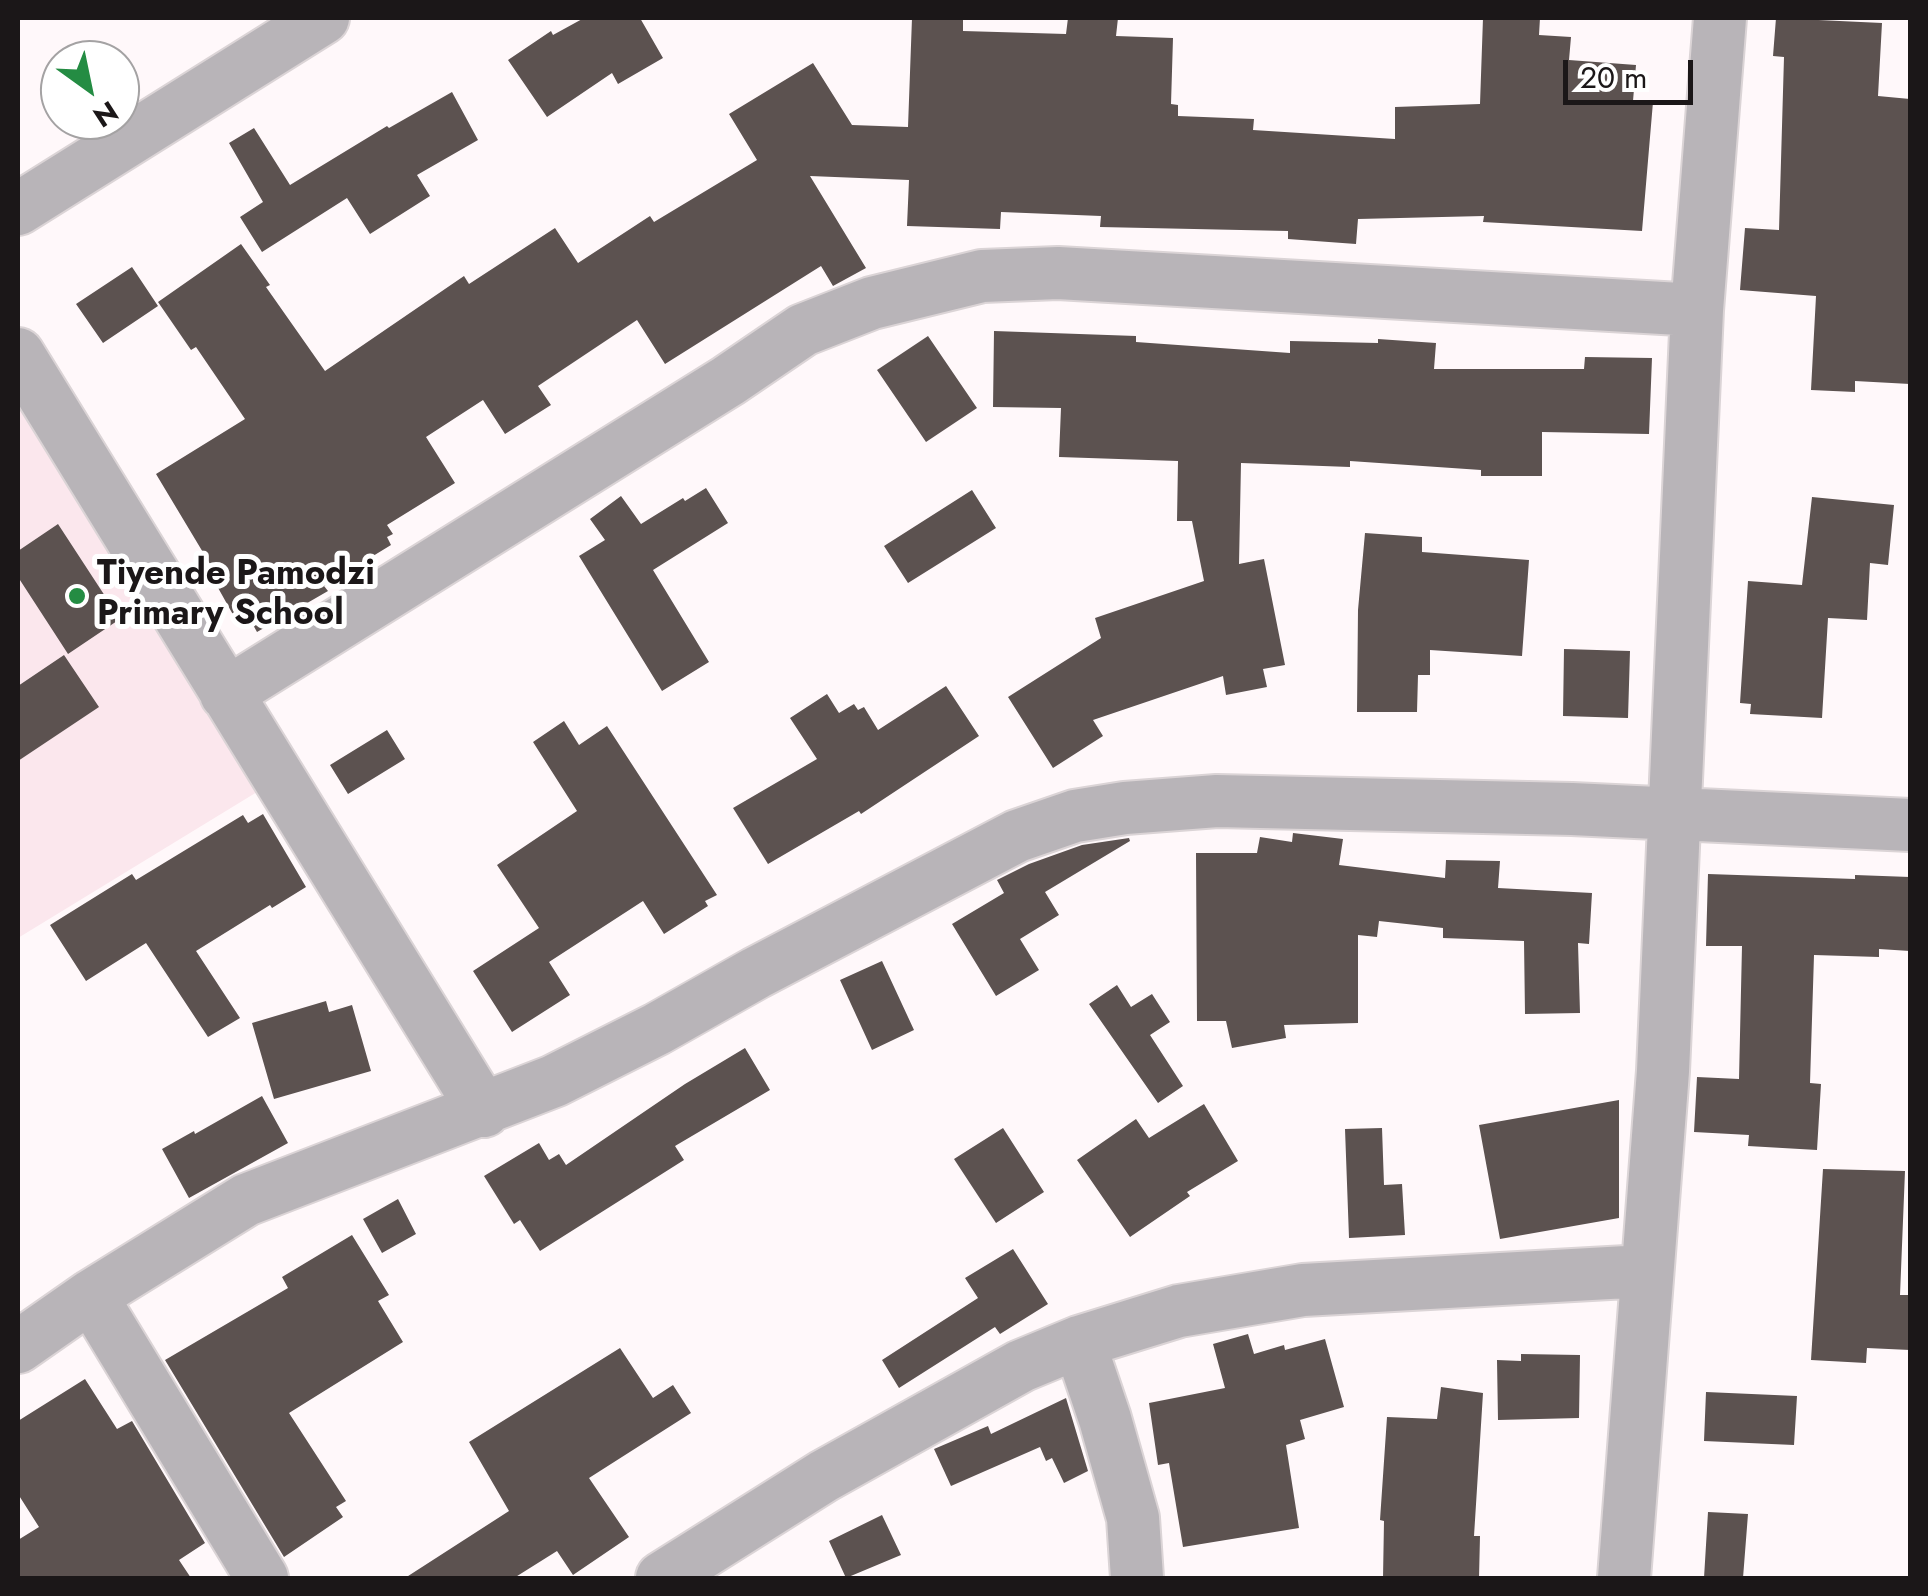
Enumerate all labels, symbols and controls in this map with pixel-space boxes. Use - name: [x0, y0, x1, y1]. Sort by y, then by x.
- north arrow: [40, 40, 140, 140]
- scale bar: [1568, 40, 1698, 102]
- text: 20 m: [1580, 56, 1647, 99]
- text: N: [85, 91, 126, 137]
- place label: Tiyende Pamodzi Primary School: [97, 555, 375, 637]
- marker: Tiyende Pamodzi Primary School: [66, 585, 88, 607]

